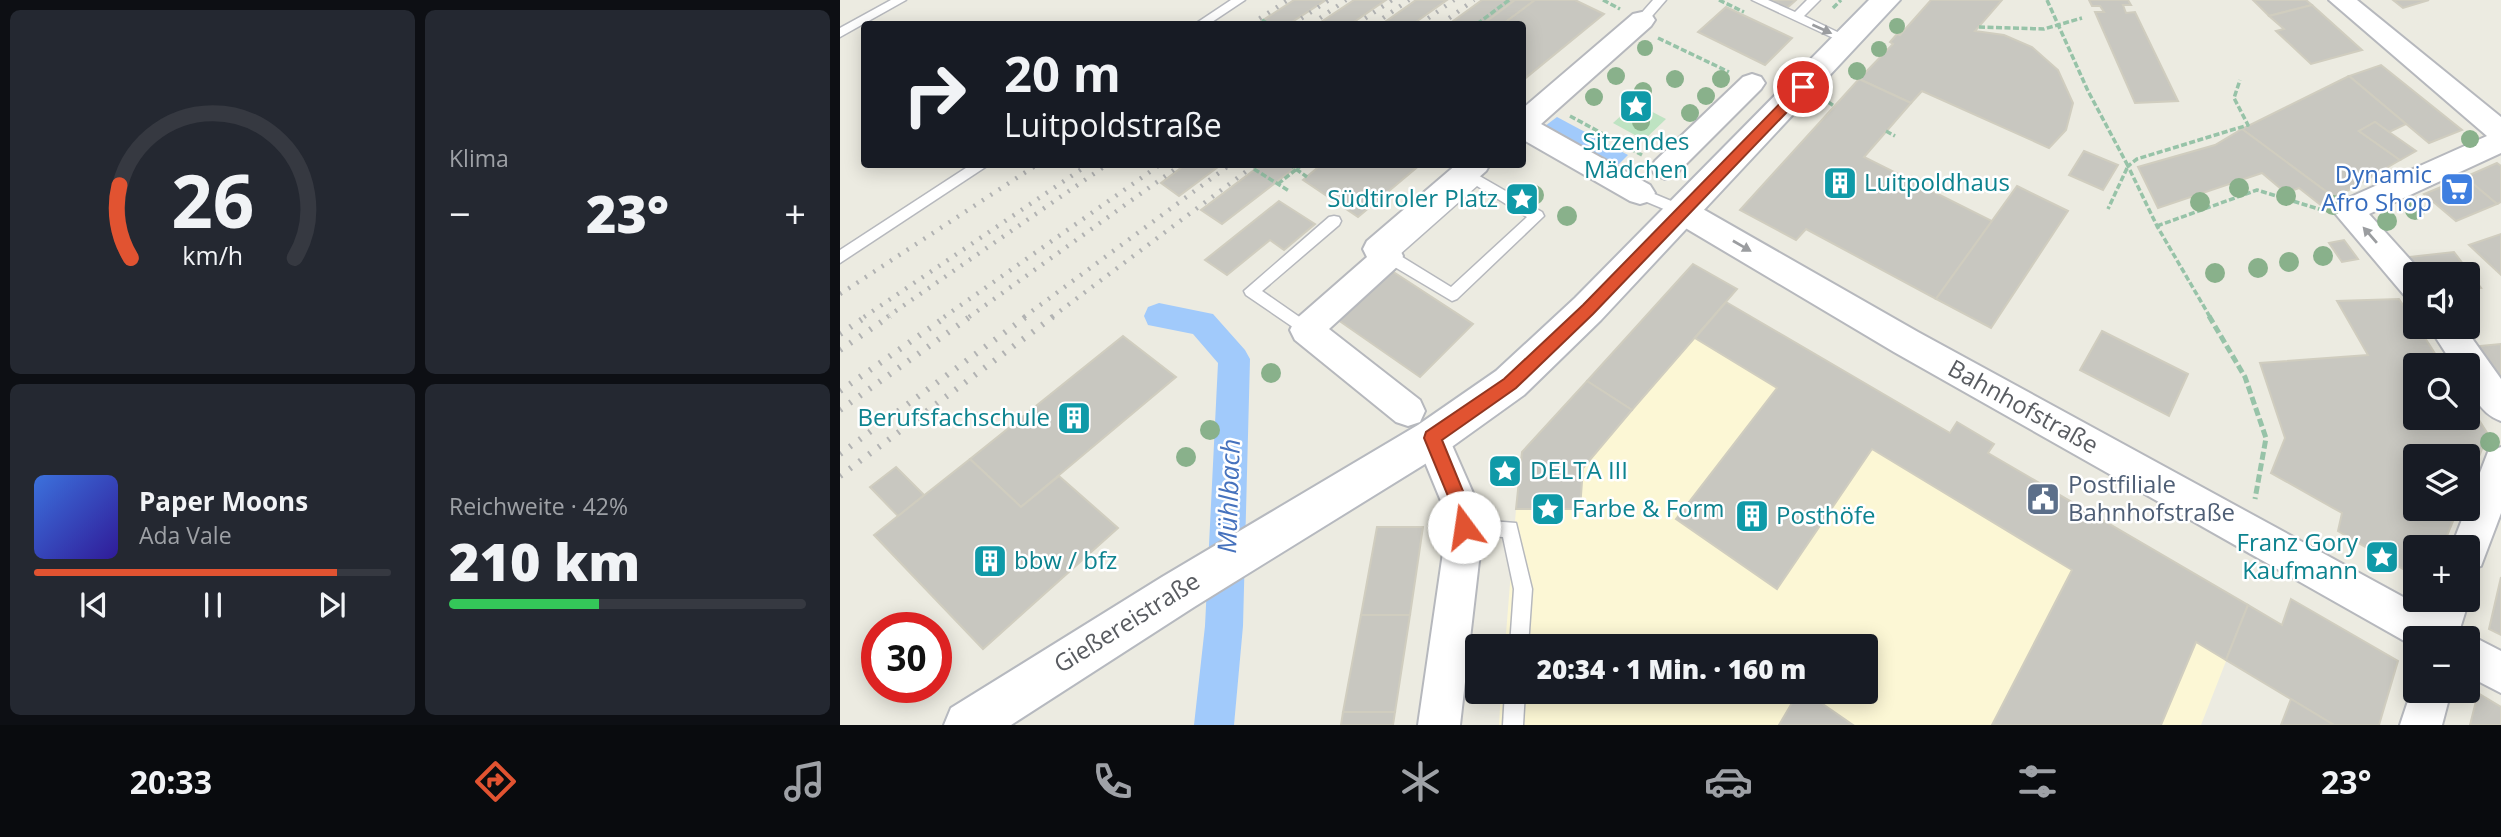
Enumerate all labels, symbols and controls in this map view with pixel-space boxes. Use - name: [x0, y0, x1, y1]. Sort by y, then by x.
- one-way arrow: [1812, 23, 1832, 35]
- text: 20 m: [1004, 40, 1121, 106]
- icon: right: [889, 49, 980, 140]
- pin: [1773, 57, 1833, 117]
- icon: arrive: [1784, 68, 1822, 106]
- place icon: Sitzendes Mädchen: [1617, 87, 1655, 125]
- text: Luitpoldstraße: [1004, 103, 1222, 146]
- place label: Sitzendes Mädchen: [1583, 124, 1689, 185]
- text: Klima: [449, 142, 509, 174]
- text: 26: [171, 150, 254, 249]
- place label: Dynamic Afro Shop: [2321, 157, 2432, 218]
- building icon: Luitpoldhaus: [1821, 164, 1859, 202]
- place label: Luitpoldhaus: [1864, 165, 2010, 198]
- supermarket icon: Dynamic Afro Shop: [2438, 170, 2476, 208]
- text: 23°: [586, 177, 669, 248]
- place icon: Südtiroler Platz: [1503, 180, 1541, 218]
- place label: Südtiroler Platz: [1327, 181, 1498, 214]
- text: −: [449, 187, 471, 239]
- text: +: [784, 187, 806, 239]
- one-way arrow: [2362, 226, 2378, 244]
- text: km/h: [182, 238, 243, 272]
- one-way arrow: [1732, 240, 1751, 253]
- map controls: [2403, 262, 2480, 703]
- button: sound: [2403, 262, 2480, 339]
- street label: Bahnhofstraße: [1943, 351, 2105, 461]
- button: search: [2403, 353, 2480, 430]
- building icon: Berufsfachschule: [1055, 399, 1093, 437]
- place label: Berufsfachschule: [857, 400, 1050, 433]
- water label: Mühlbach: [1208, 438, 1248, 554]
- button: layers: [2403, 444, 2480, 521]
- place icon: DELTA III: [1486, 452, 1524, 490]
- place label: DELTA III: [1530, 453, 1628, 486]
- place label: Postfiliale Bahnhofstraße: [2068, 467, 2235, 528]
- public building icon: Postfiliale Bahnhofstraße: [2024, 480, 2062, 518]
- text: Paper Moons: [139, 483, 308, 519]
- text: Reichweite · 42%: [449, 490, 628, 522]
- position arrow: [1427, 490, 1501, 564]
- place icon: Farbe & Form: [1529, 490, 1567, 528]
- place label: Farbe & Form: [1572, 491, 1725, 524]
- building icon: Posthöfe: [1733, 497, 1771, 535]
- place label: Posthöfe: [1776, 498, 1876, 531]
- text: Ada Vale: [139, 519, 232, 551]
- text: 210 km: [449, 525, 640, 596]
- place label: Franz Gory Kaufmann: [2237, 525, 2359, 586]
- button: +: [2403, 535, 2480, 612]
- place icon: Franz Gory Kaufmann: [2363, 538, 2401, 576]
- building icon: bbw / bfz: [971, 542, 1009, 580]
- place label: bbw / bfz: [1014, 543, 1117, 576]
- street label: Gießereistraße: [1047, 564, 1205, 680]
- icon: previous: [75, 586, 113, 624]
- icon: pause: [194, 586, 232, 624]
- icon: next: [313, 586, 351, 624]
- speed limit sign: 30: [861, 612, 952, 703]
- button: −: [2403, 626, 2480, 703]
- text: 20:34 · 1 Min. · 160 m: [1537, 651, 1806, 687]
- icon: directions: [471, 757, 520, 806]
- icon: music: [780, 757, 829, 806]
- icon: phone: [1088, 757, 1137, 806]
- icon: climate: [1396, 757, 1445, 806]
- icon: car: [1704, 757, 1753, 806]
- icon: filters: [2013, 757, 2062, 806]
- text: 20:33: [130, 760, 212, 803]
- text: 23°: [2321, 760, 2371, 803]

